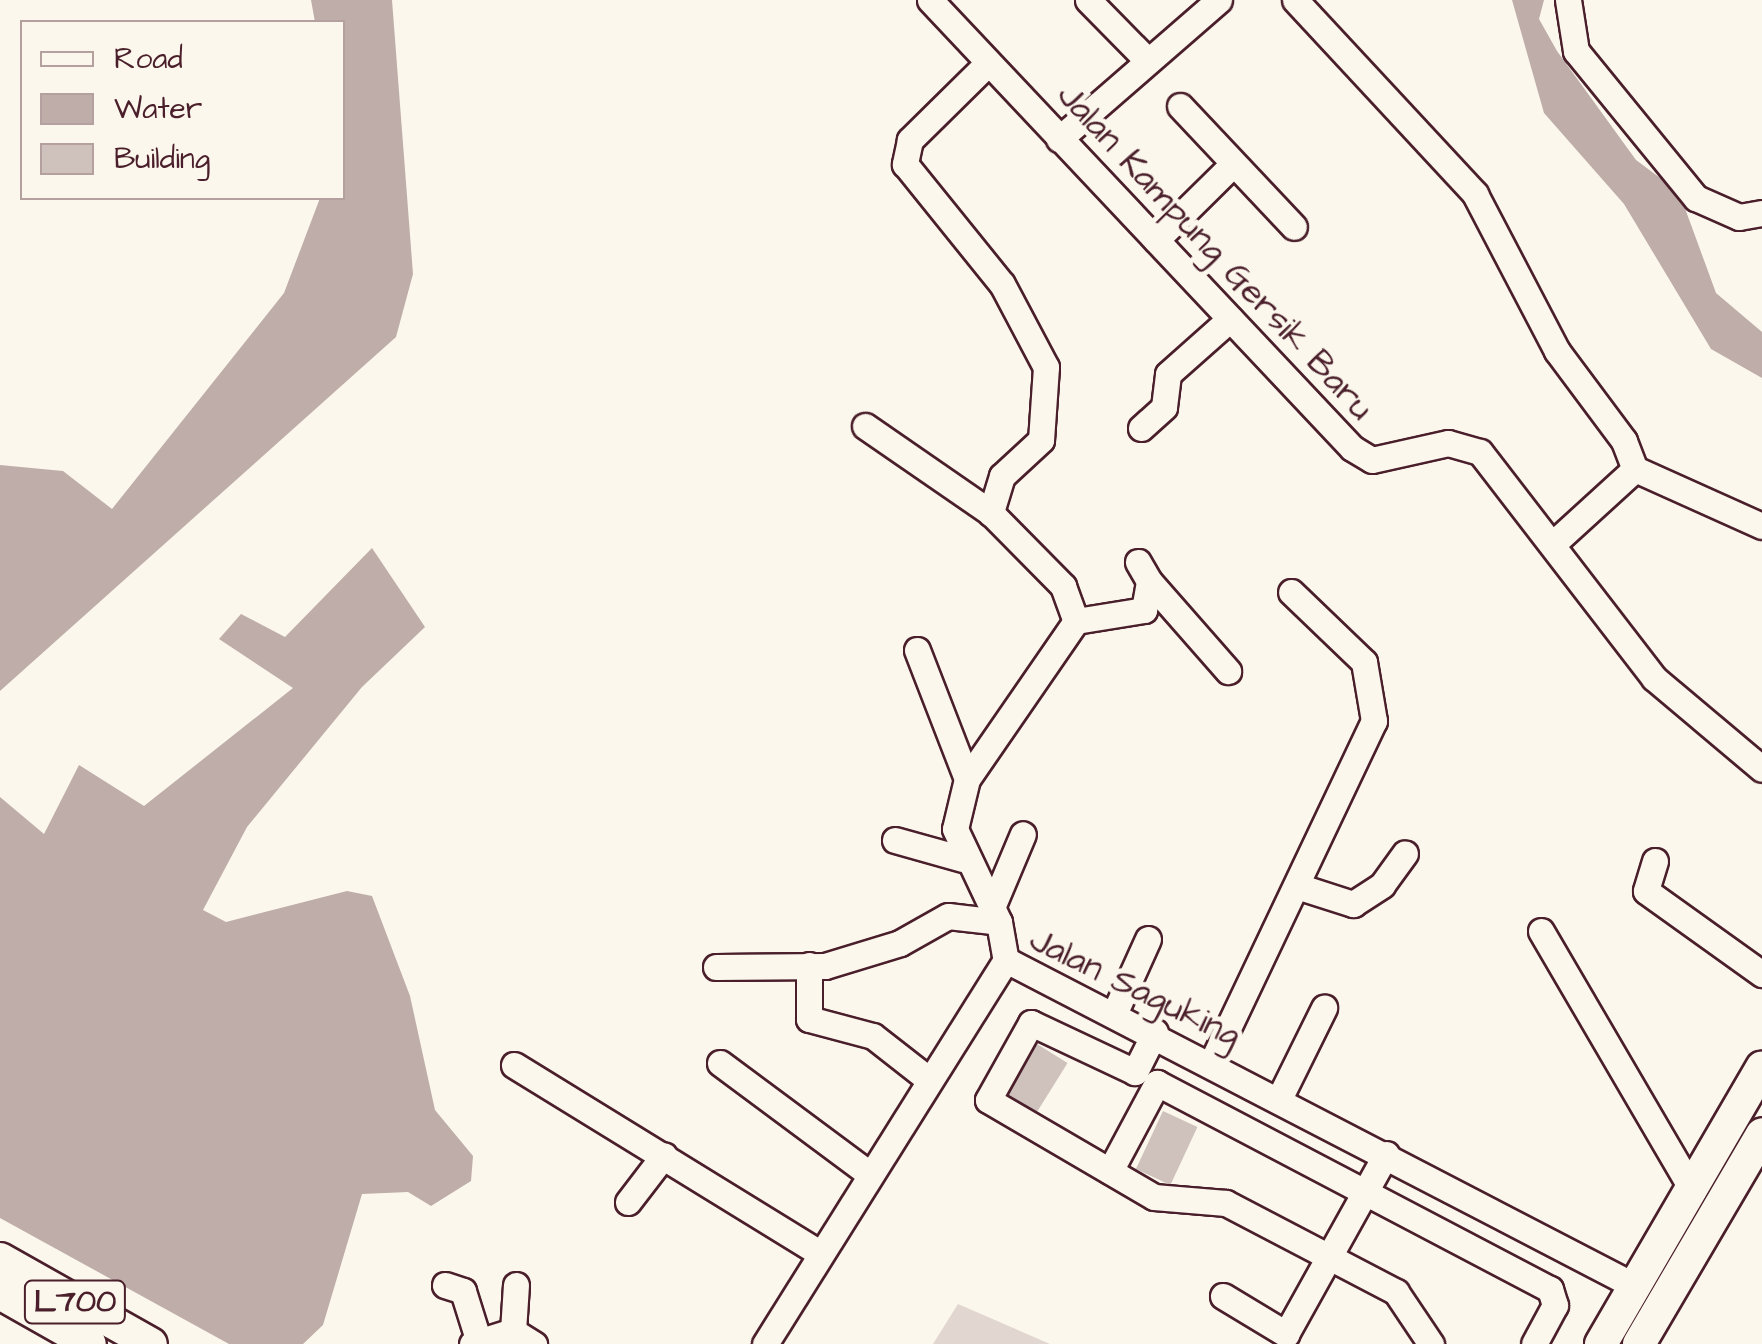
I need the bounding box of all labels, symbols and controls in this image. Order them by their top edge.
legend [20,20,345,200]
text: Road [114,38,183,80]
street label: Jalan Kampung Gersik Baru [1048,75,1382,429]
text: Water [114,88,202,130]
text: Building [114,138,210,180]
street label: Jalan Saguking [1023,919,1247,1057]
road number: L700 [22,1275,128,1329]

